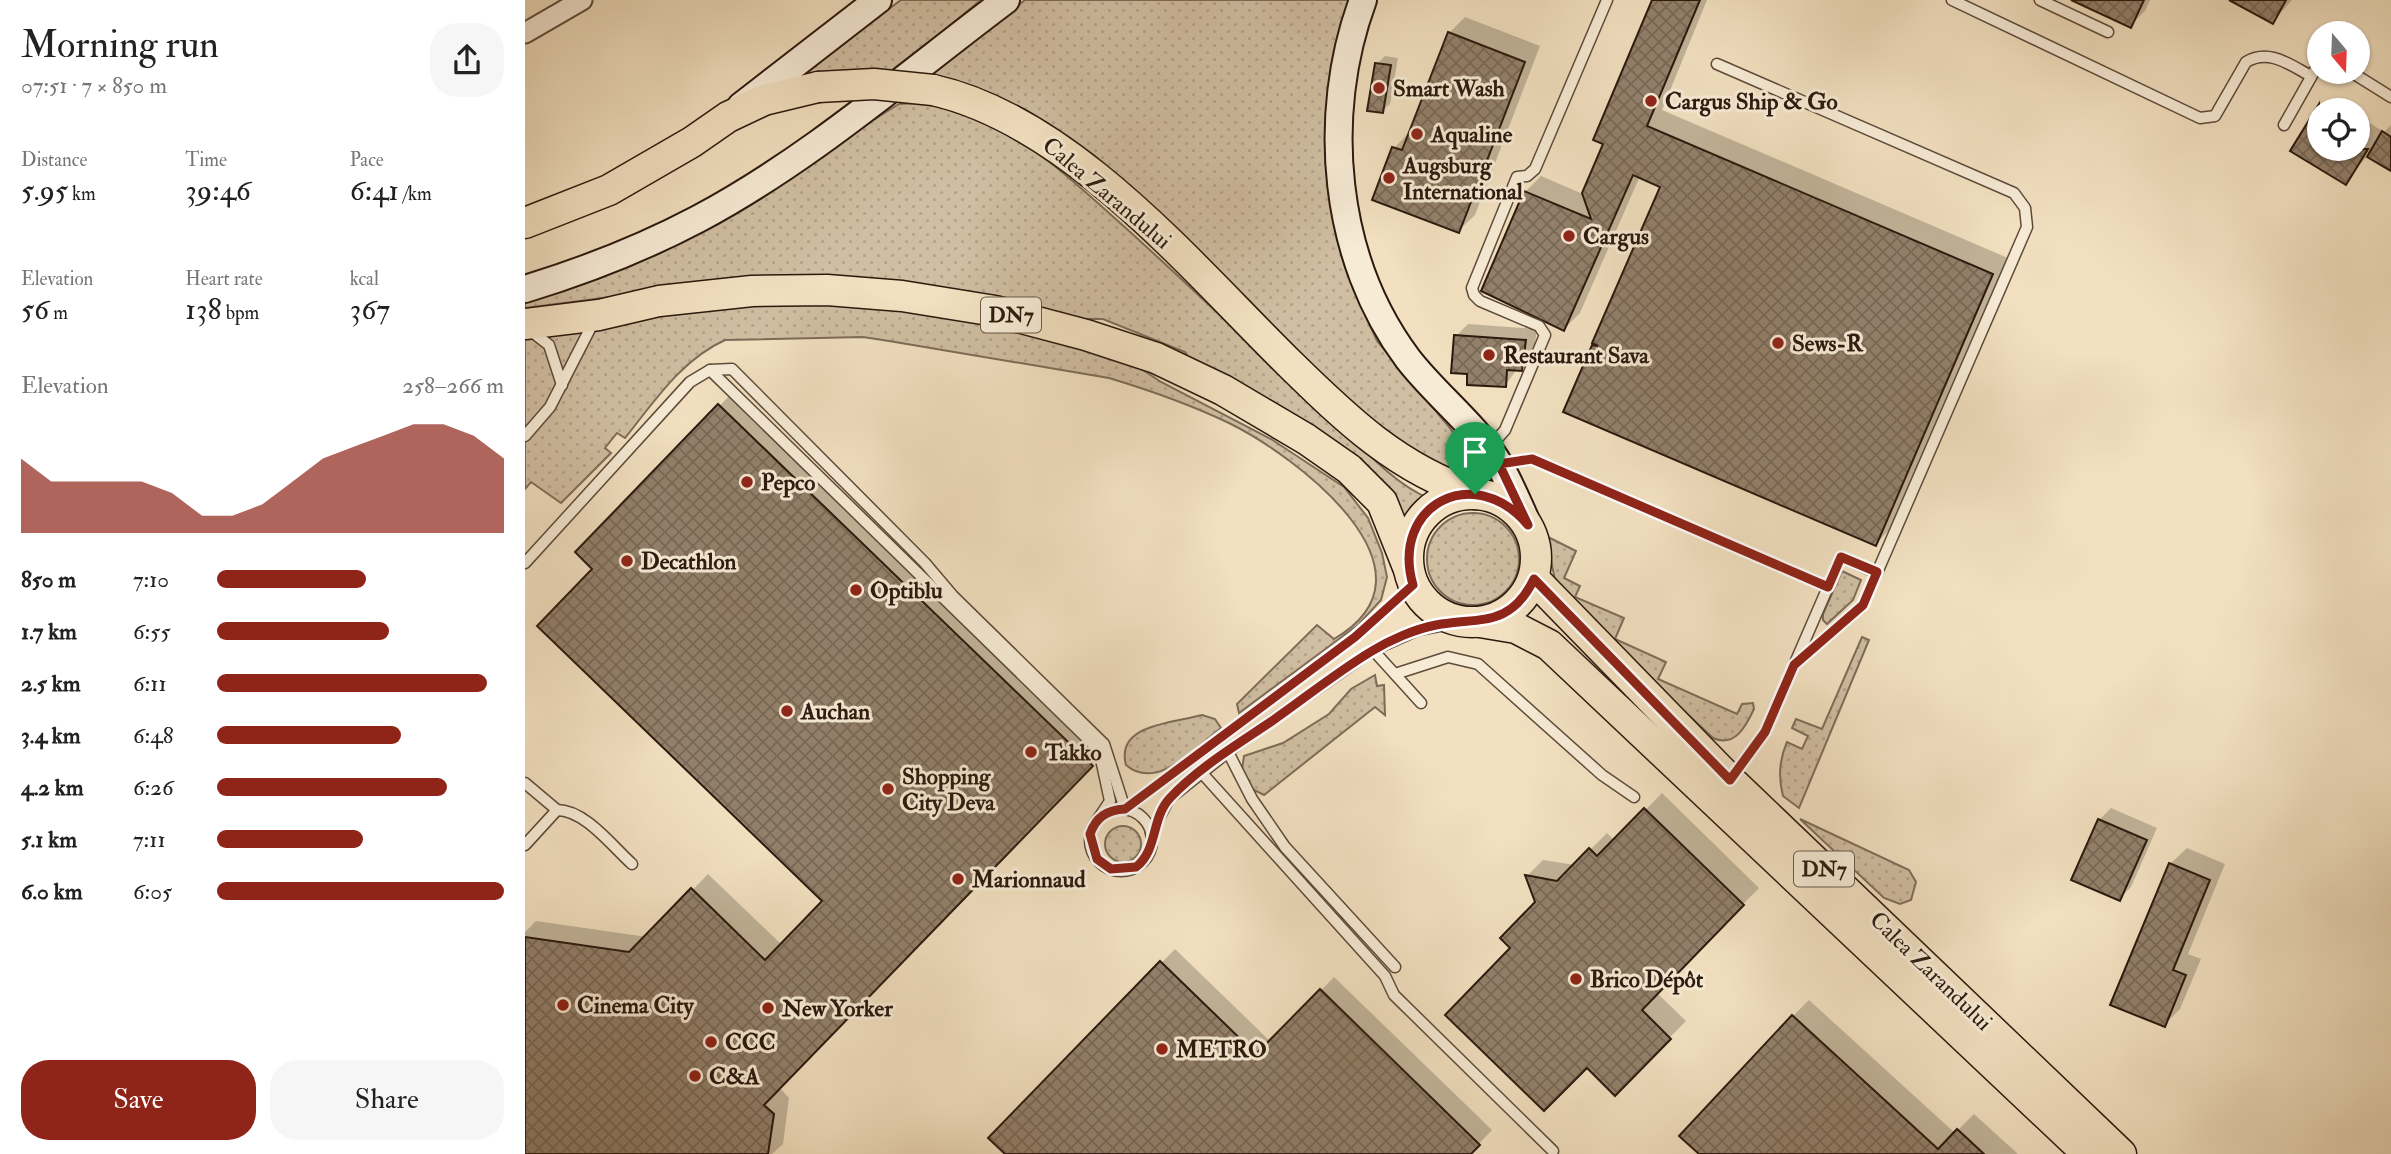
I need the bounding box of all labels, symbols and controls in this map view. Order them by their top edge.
text: Morning run [21,21,219,69]
north arrow [2307,21,2369,84]
map controls [2307,21,2370,161]
button: share [430,23,504,97]
text: 07:51 · 7 × 850 m [21,71,167,100]
place label: Smart Wash [1393,74,1505,103]
marker: Smart Wash [1371,80,1387,96]
place label: Cargus Ship & Go [1665,87,1838,117]
marker: Cargus Ship & Go [1643,93,1659,109]
button: locate [2307,98,2370,161]
place label: Aqualine [1430,120,1513,150]
marker: Aqualine [1409,126,1425,142]
street label: Calea Zarandului [1037,131,1177,255]
text: Distance [21,148,87,172]
text: Time [185,148,227,172]
text: Pace [350,148,384,172]
place label: Augsburg International [1402,151,1524,206]
marker: Augsburg International [1381,170,1397,186]
text: 5.95 [21,172,68,209]
text: 39:46 [185,172,251,209]
text: 6:41 [350,172,399,209]
text: km [68,182,96,206]
text: /km [399,182,432,206]
place label: Cargus [1583,222,1649,252]
marker: Cargus [1561,228,1577,244]
text: Elevation [21,267,93,291]
text: Heart rate [185,267,263,291]
text: kcal [350,267,379,291]
text: 56 [21,291,49,328]
text: 138 [185,291,222,328]
text: 367 [350,291,390,328]
road number: DN7 [981,298,1041,332]
text: m [49,301,68,325]
text: bpm [222,301,259,325]
place label: Sews-R [1792,329,1864,358]
marker: Sews-R [1770,335,1786,351]
place label: Restaurant Sava [1503,341,1650,370]
marker: Restaurant Sava [1481,347,1497,363]
text: Elevation [21,371,109,400]
text: 258–266 m [402,371,504,400]
pin [1445,422,1505,494]
icon: arrive [1456,433,1494,471]
place label: Pepco [761,468,815,498]
marker: Pepco [739,474,755,490]
place label: Decathlon [641,547,736,576]
marker: Decathlon [619,553,635,569]
text: 850 m [21,565,76,594]
text: 7:10 [133,565,169,594]
place label: Optiblu [870,576,943,606]
marker: Optiblu [848,582,864,598]
text: 1.7 km [21,617,77,646]
text: 6:55 [133,617,171,646]
text: 2.5 km [21,669,81,698]
text: 6:11 [133,669,167,698]
place label: Auchan [800,697,870,726]
marker: Auchan [779,703,795,719]
text: 3.4 km [21,721,81,750]
text: 6:48 [133,721,173,750]
place label: Takko [1044,738,1102,767]
marker: Takko [1023,744,1039,760]
place label: Shopping City Deva [902,762,996,818]
text: 4.2 km [21,773,84,802]
text: 6:26 [133,773,174,802]
marker: Shopping City Deva [880,781,896,797]
text: 5.1 km [21,825,77,854]
text: 7:11 [133,825,166,854]
road number: DN7 [1794,852,1854,886]
place label: Marionnaud [971,865,1086,894]
marker: Marionnaud [950,871,966,887]
text: 6.0 km [21,877,82,906]
text: 6:05 [133,877,172,906]
street label: Calea Zarandului [1864,905,1998,1037]
place label: Brico Dépôt [1590,965,1704,995]
marker: Brico Dépôt [1568,971,1584,987]
place label: Cinema City [577,991,694,1021]
place label: New Yorker [781,994,893,1023]
marker: Cinema City [555,997,571,1013]
marker: New Yorker [760,1000,776,1016]
place label: CCC [725,1028,776,1057]
marker: CCC [703,1034,719,1050]
place label: METRO [1175,1035,1267,1064]
marker: METRO [1154,1041,1170,1057]
button: Save [21,1060,256,1140]
button: Share [270,1060,504,1140]
place label: C&A [709,1062,760,1091]
marker: C&A [687,1068,703,1084]

